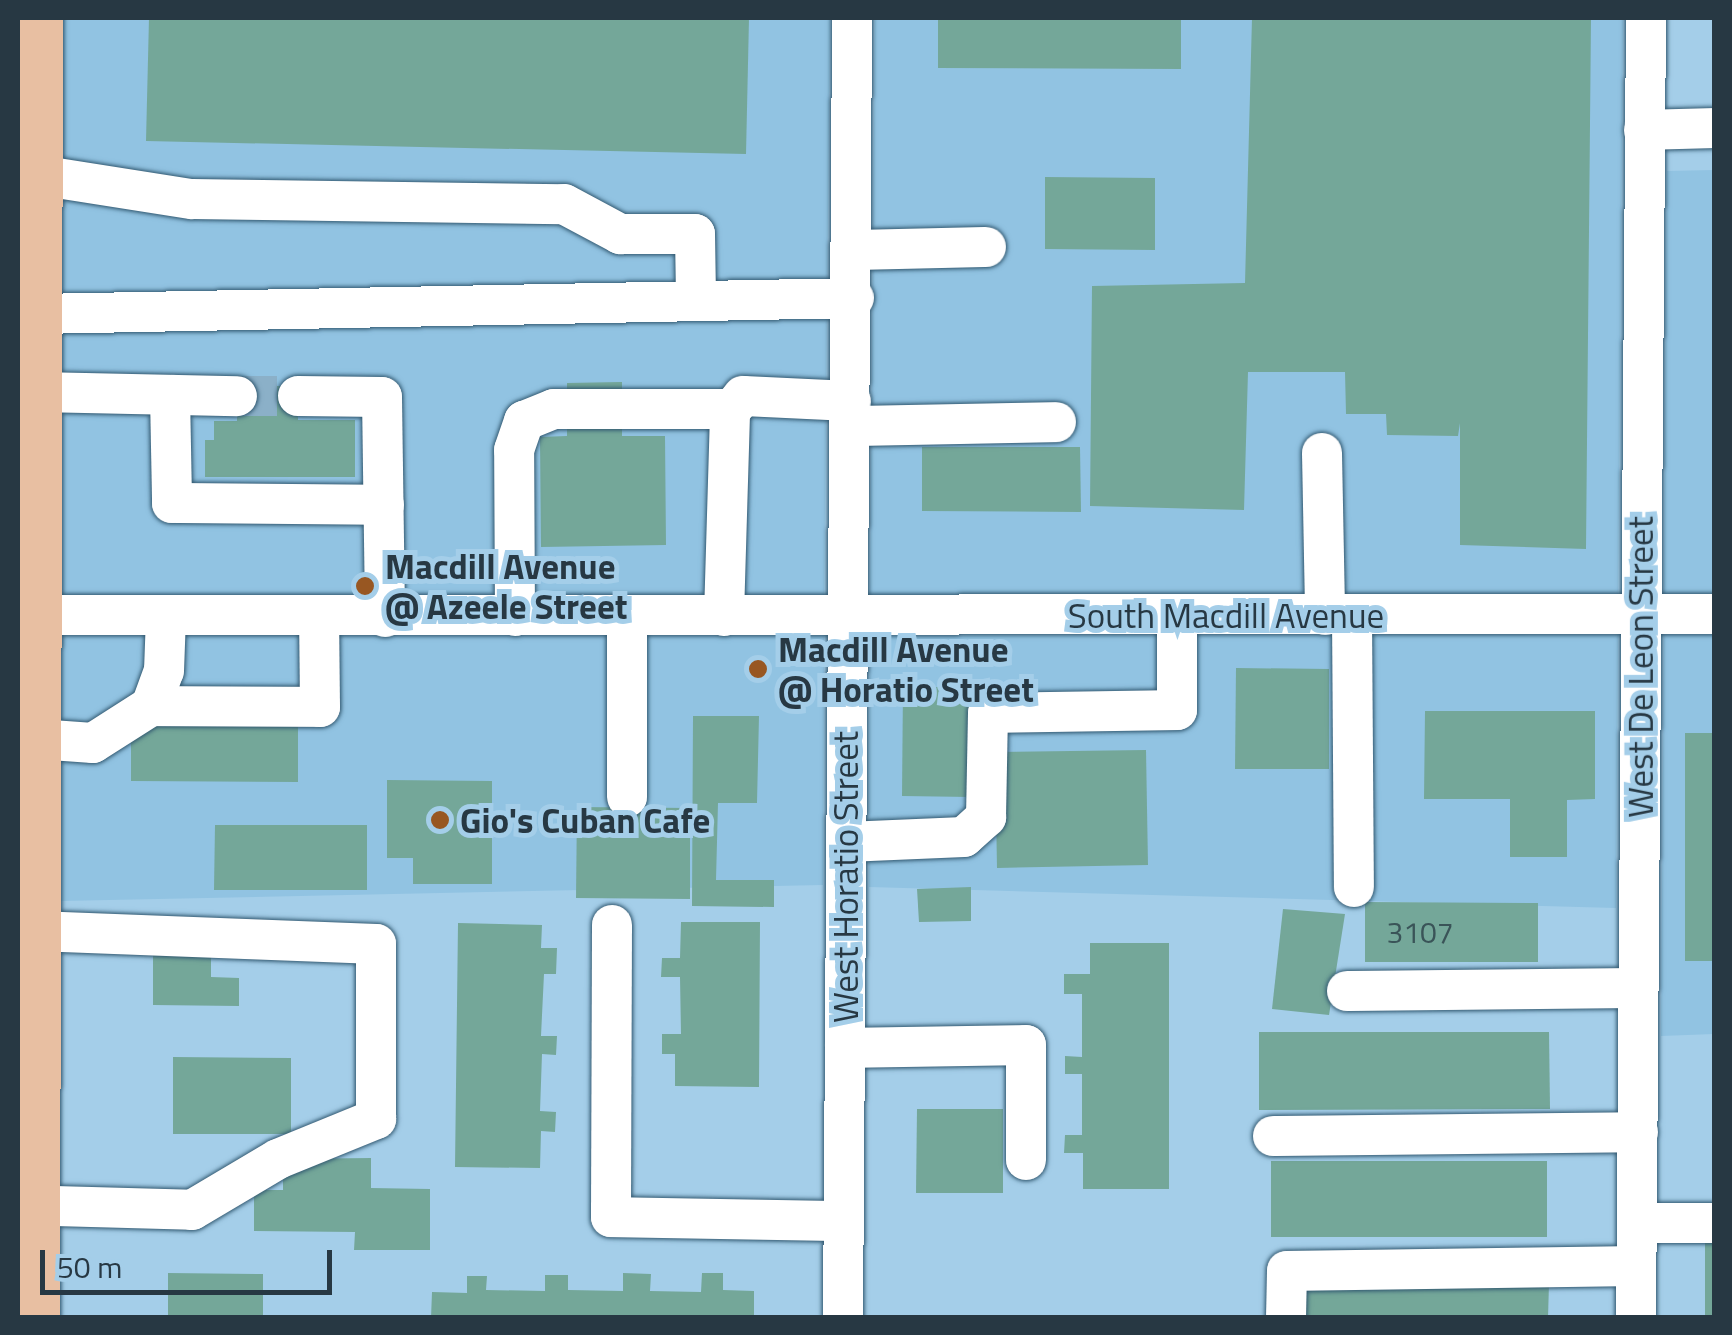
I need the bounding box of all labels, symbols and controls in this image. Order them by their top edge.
street label: West De Leon Street [1619,516,1661,818]
place label: Macdill Avenue @ Azeele Street [385,545,627,627]
marker: Macdill Avenue @ Azeele Street [354,575,376,597]
street label: South Macdill Avenue [1068,594,1384,636]
place label: Macdill Avenue @ Horatio Street [778,628,1034,710]
marker: Macdill Avenue @ Horatio Street [747,658,769,680]
street label: West Horatio Street [824,731,866,1023]
place label: Gio's Cuban Cafe [460,799,710,841]
marker: Gio's Cuban Cafe [429,809,451,831]
house number: 3107 [1386,914,1454,950]
scale bar [45,1230,338,1292]
text: 50 m [57,1244,122,1290]

